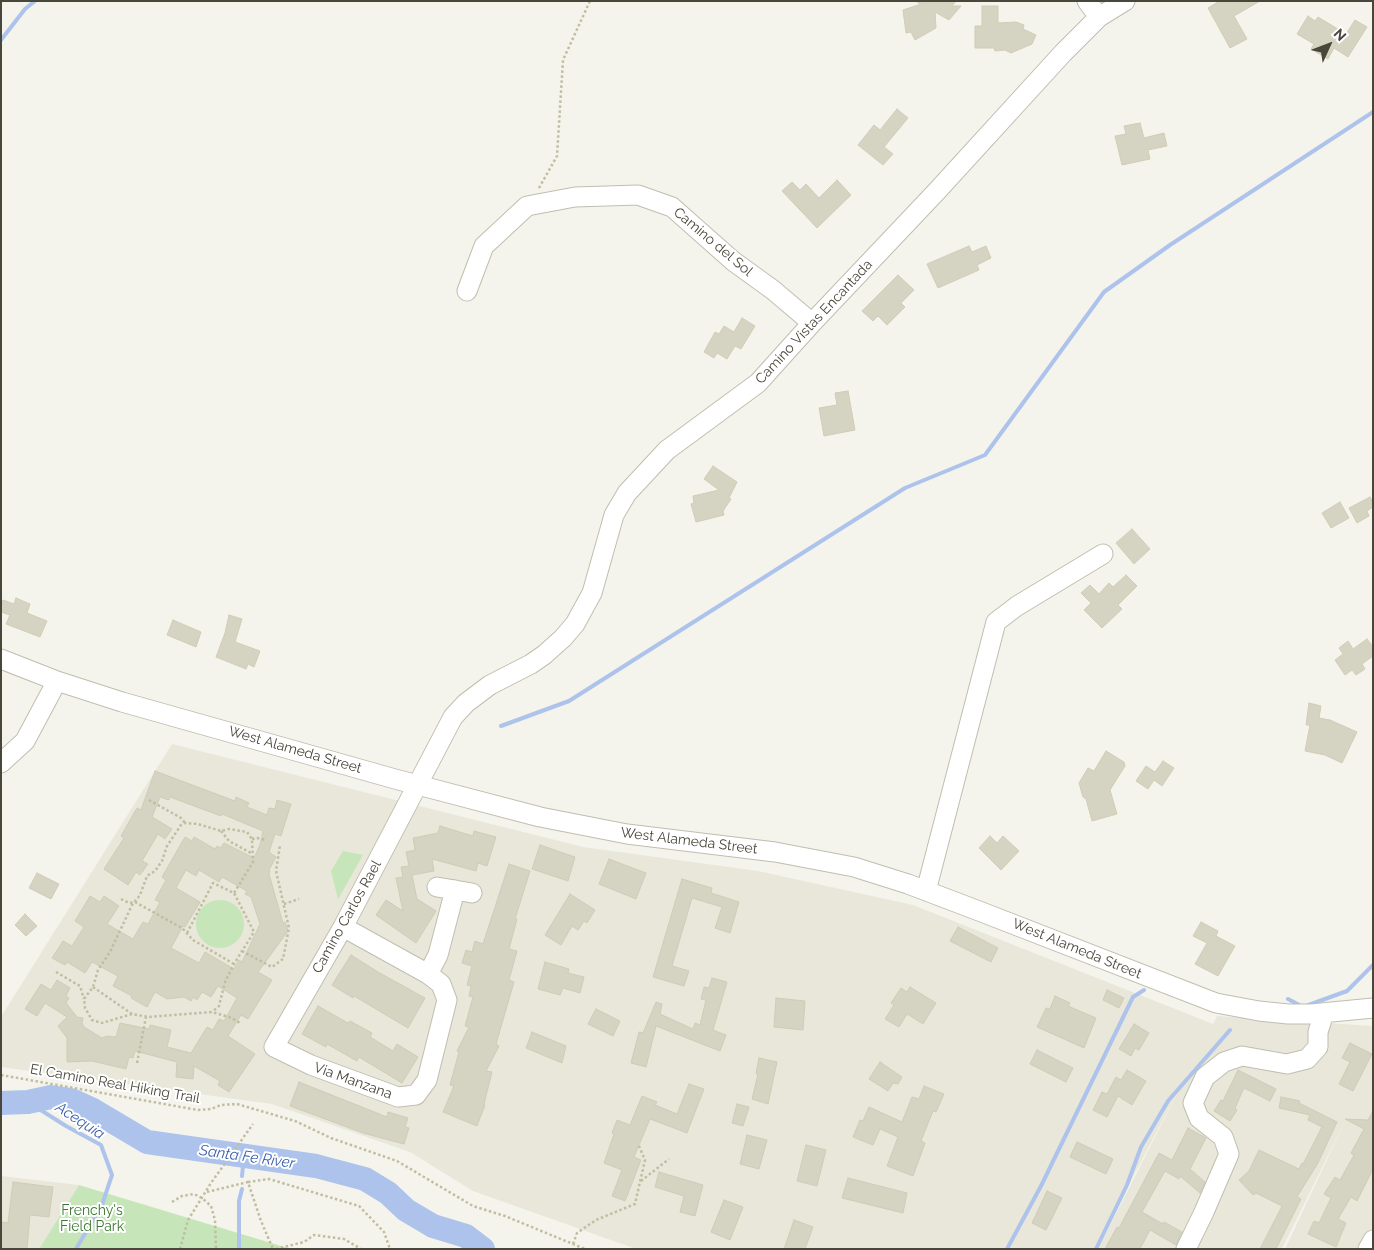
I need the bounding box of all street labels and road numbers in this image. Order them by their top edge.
street label: Camino del Sol [670,204,756,280]
street label: Camino Vistas Encantada [752,256,876,388]
street label: West Alameda Street [227,723,363,777]
street label: West Alameda Street [620,824,758,858]
street label: Camino Carlos Rael [309,858,385,976]
street label: West Alameda Street [1010,915,1144,983]
street label: Via Manzana [312,1059,394,1103]
street label: El Camino Real Hiking Trail [29,1061,201,1107]

